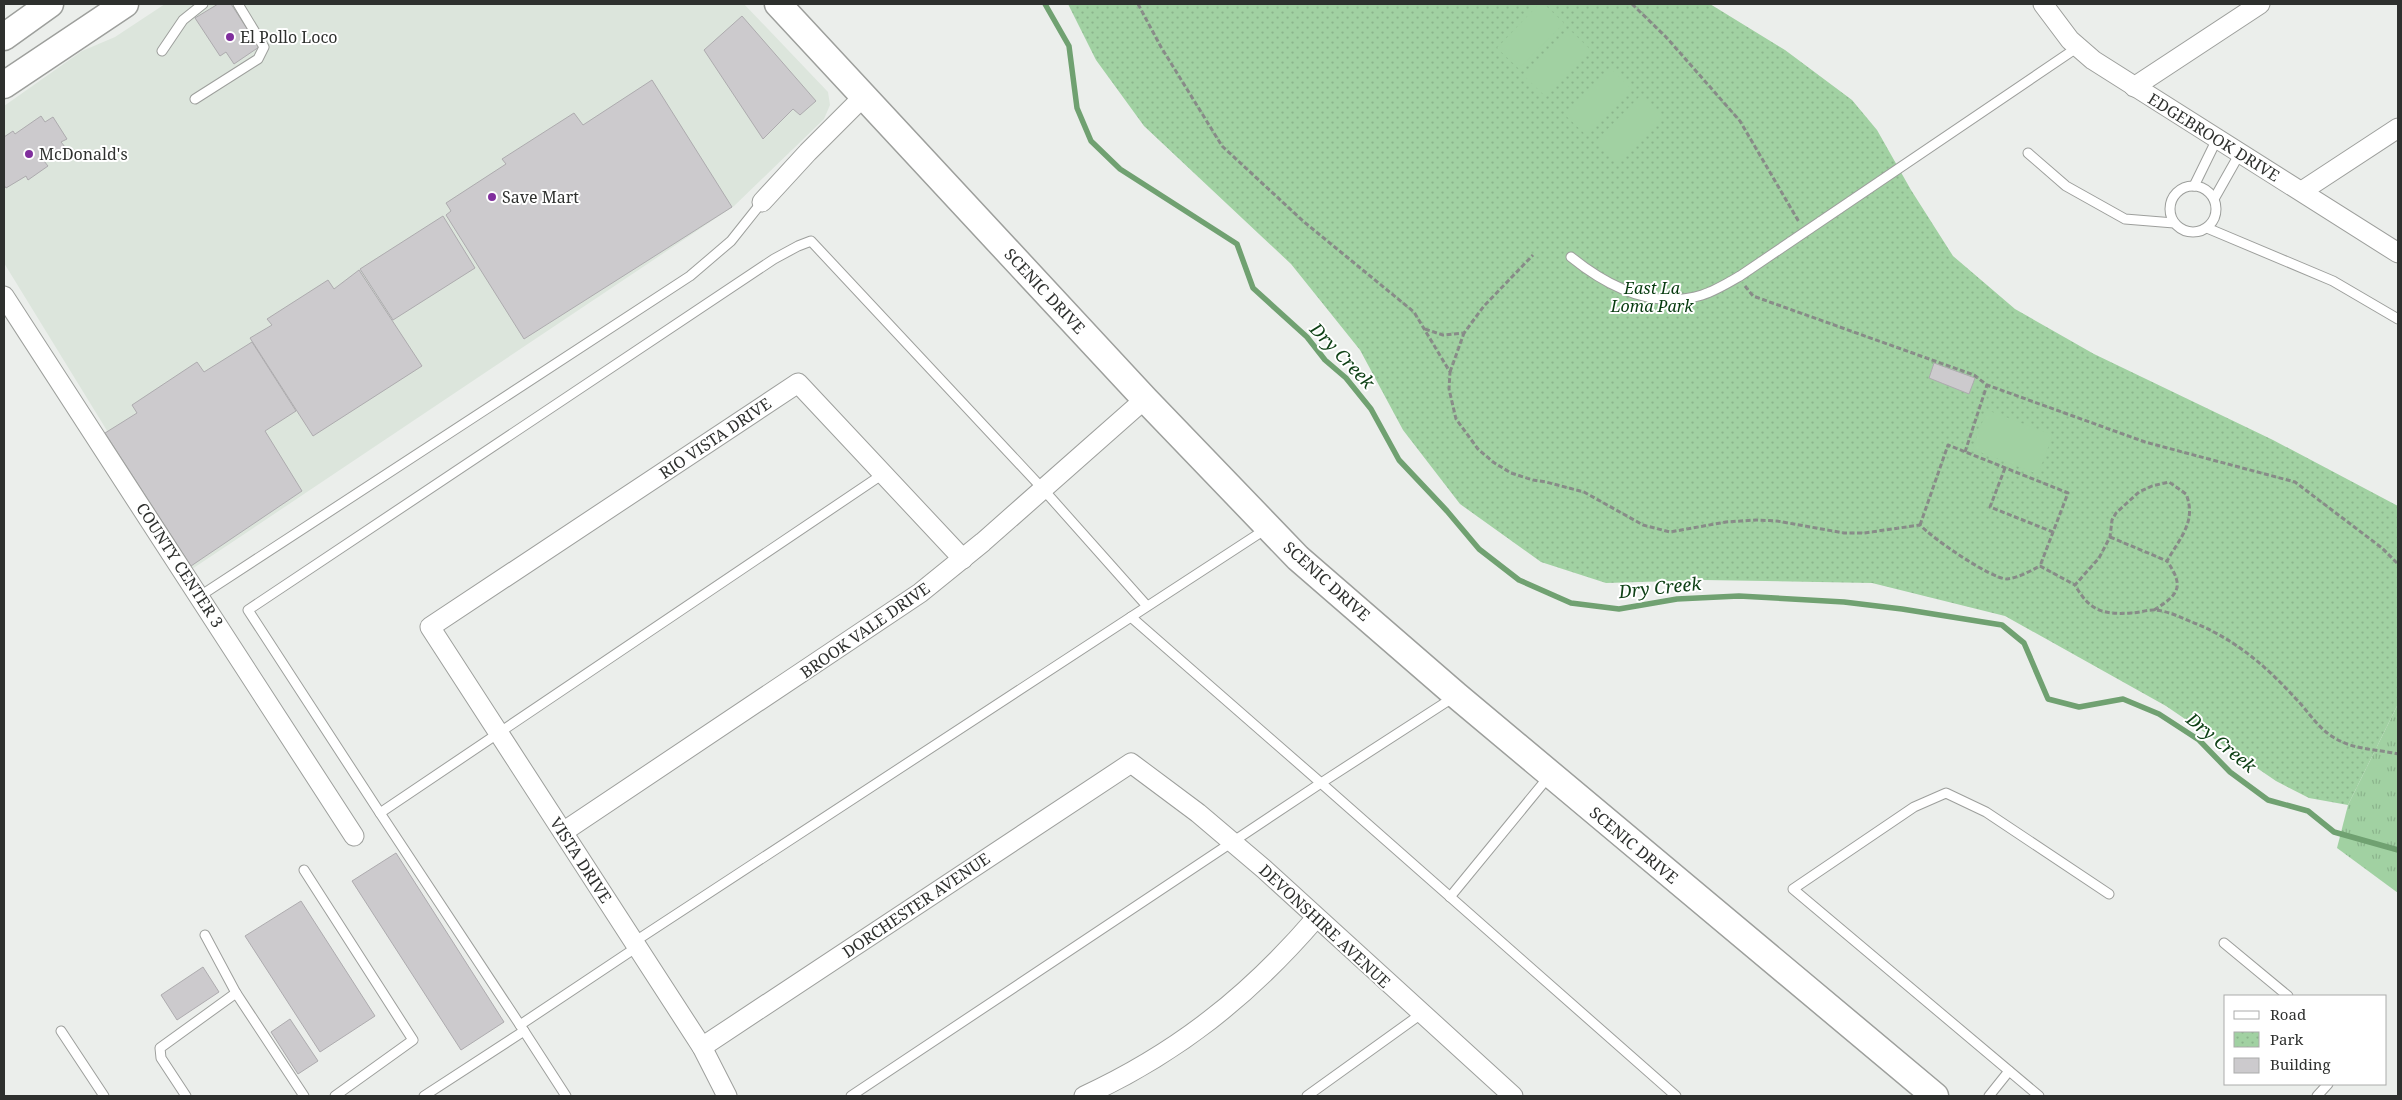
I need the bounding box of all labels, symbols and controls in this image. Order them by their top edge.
place label: El Pollo Loco [240,26,338,48]
marker: El Pollo Loco [224,31,236,43]
street label: EDGEBROOK DRIVE [2144,88,2284,186]
place label: McDonald's [39,143,128,165]
marker: McDonald's [23,148,35,160]
place label: Save Mart [502,186,579,208]
marker: Save Mart [486,191,498,203]
street label: SCENIC DRIVE [1000,244,1090,338]
park label: East La Loma Park [1610,277,1694,317]
water label: Dry Creek [1305,316,1381,394]
street label: RIO VISTA DRIVE [655,392,775,484]
street label: COUNTY CENTER 3 [131,498,229,632]
street label: SCENIC DRIVE [1279,536,1375,626]
water label: Dry Creek [1616,571,1703,603]
street label: BROOK VALE DRIVE [796,577,934,683]
water label: Dry Creek [2181,706,2262,778]
street label: SCENIC DRIVE [1585,801,1683,889]
street label: VISTA DRIVE [545,813,617,907]
street label: DORCHESTER AVENUE [838,847,994,963]
street label: DEVONSHIRE AVENUE [1255,859,1395,993]
legend [2224,995,2387,1085]
text: Road [2270,1004,2306,1024]
text: Park [2270,1029,2304,1049]
text: Building [2270,1054,2331,1074]

